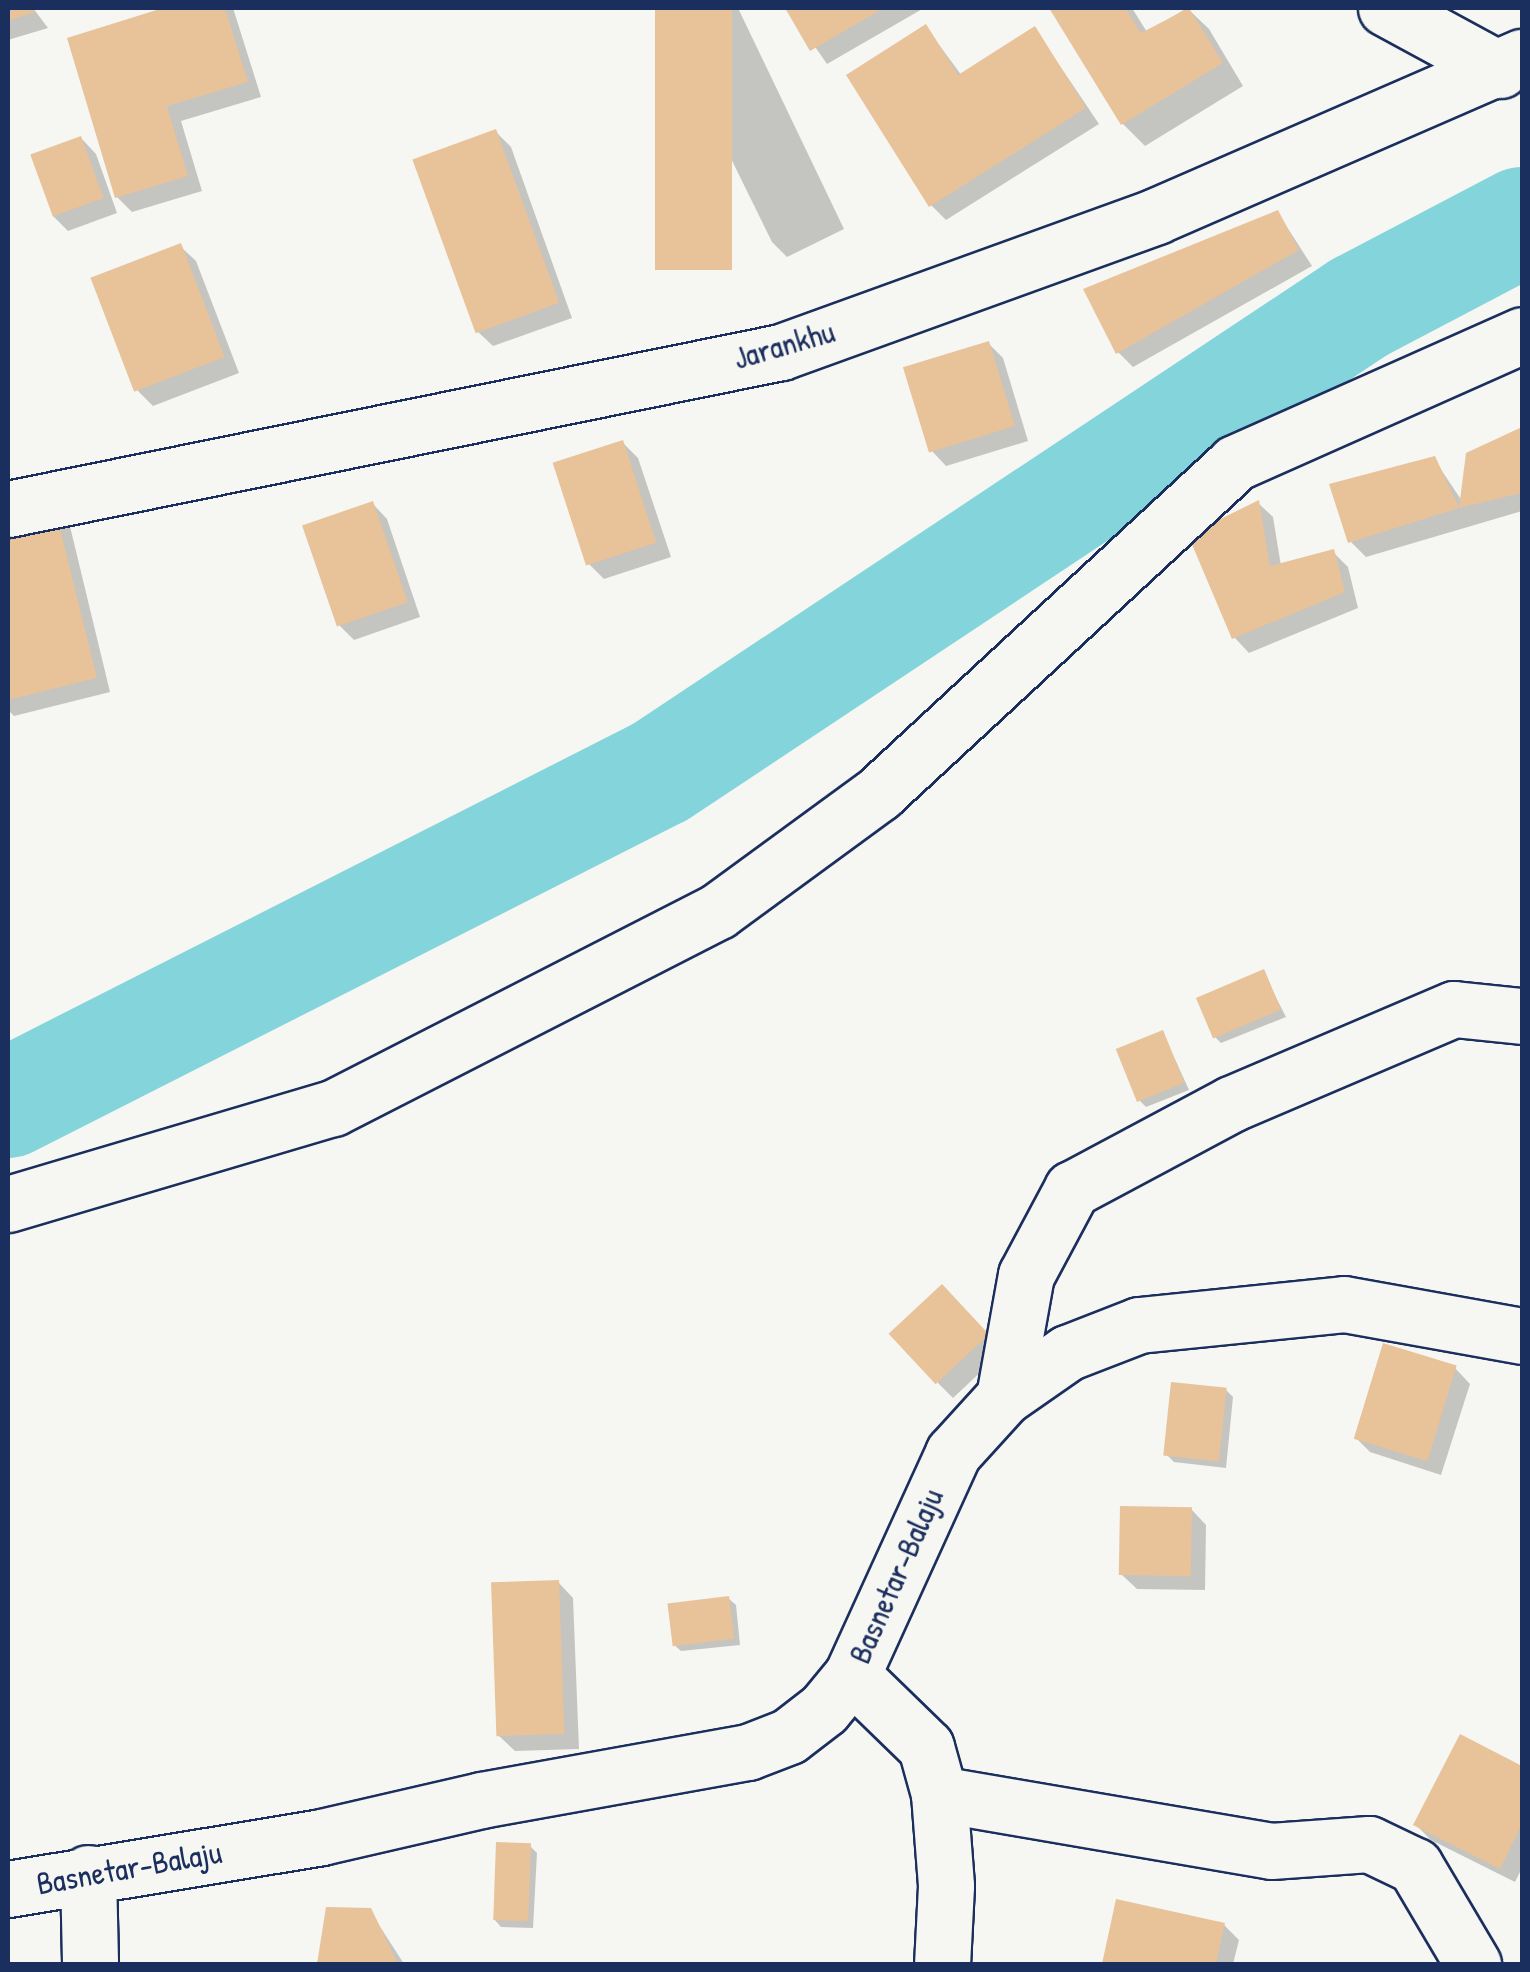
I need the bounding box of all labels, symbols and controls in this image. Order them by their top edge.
street label: Jarankhu [729,312,839,378]
street label: Basnetar-Balaju [840,1483,952,1669]
street label: Basnetar-Balaju [33,1833,225,1903]

